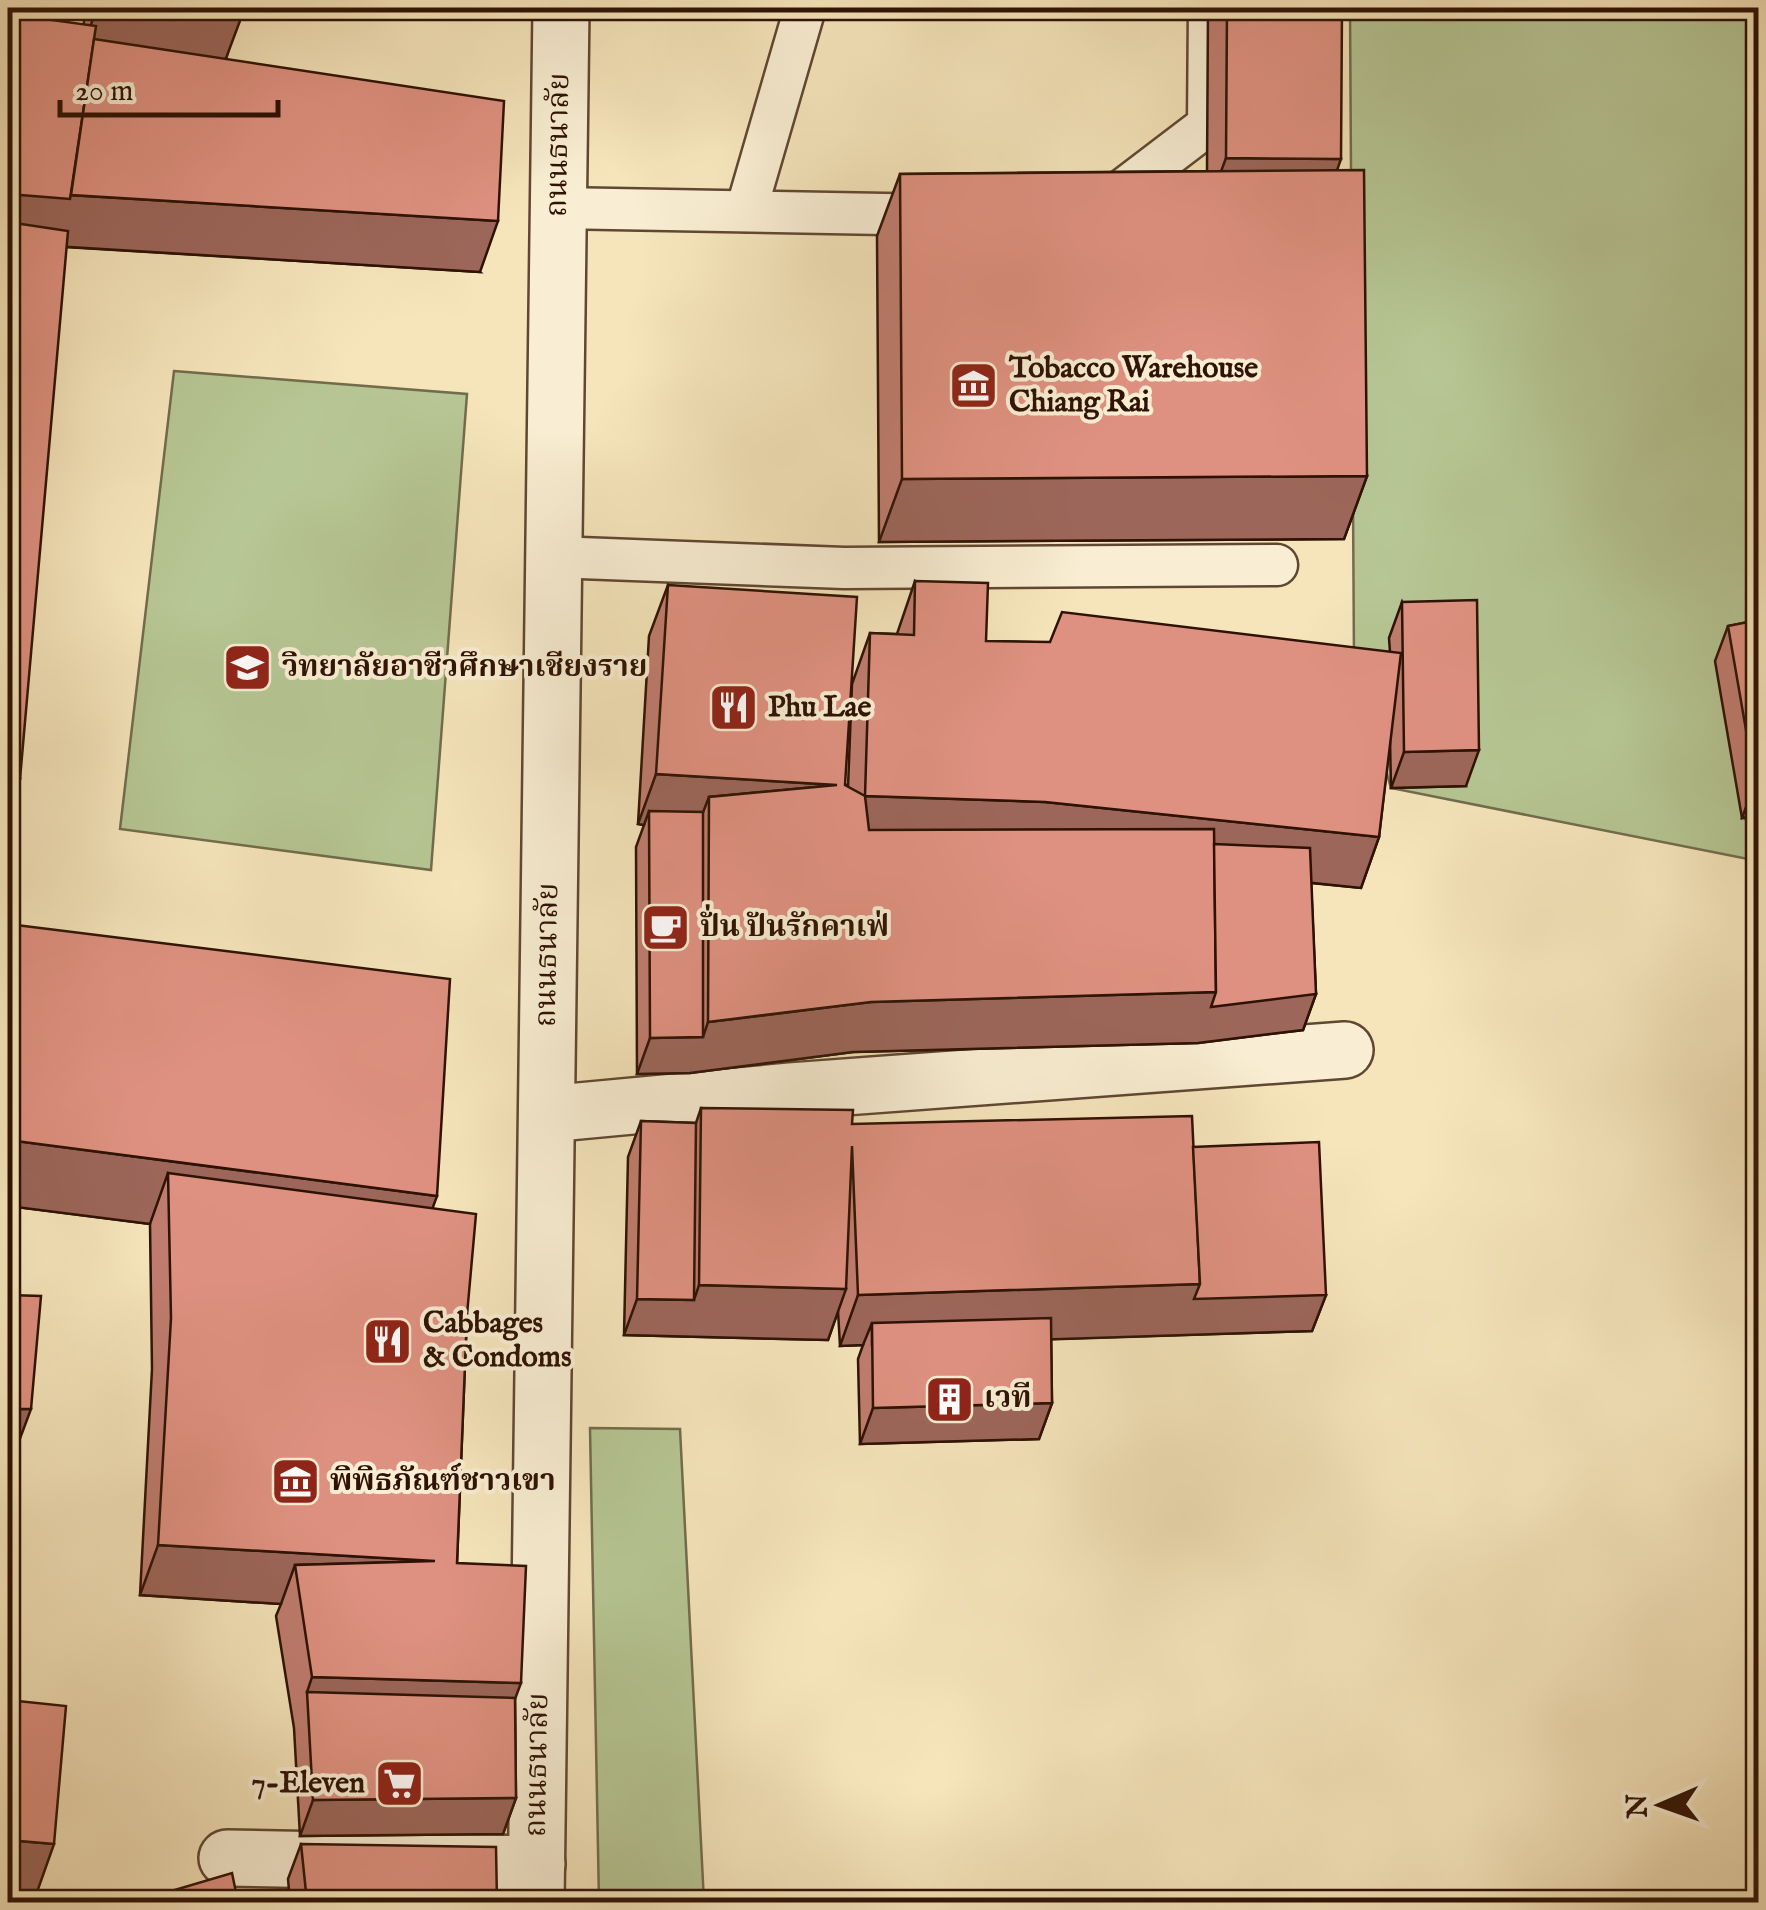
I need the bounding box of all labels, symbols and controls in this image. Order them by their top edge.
scale bar [60,55,278,117]
text: 20 m [75,73,134,111]
street label: ถนนธนาลัย [539,73,579,217]
place label: Tobacco Warehouse Chiang Rai [1008,350,1258,422]
museum icon: Tobacco Warehouse Chiang Rai [948,360,1000,412]
school or university icon: วิทยาลัยอาชีวศึกษาเชียงราย [221,642,273,694]
place label: วิทยาลัยอาชีวศึกษาเชียงราย [282,649,647,687]
restaurant icon: Phu Lae [707,682,759,734]
place label: Phu Lae [768,689,872,727]
street label: ถนนธนาลัย [528,883,568,1027]
cafe icon: ปั่น ปันรักคาเฟ่ [639,902,691,954]
place label: ปั่น ปันรักคาเฟ่ [700,904,889,947]
place label: Cabbages & Condoms [423,1305,571,1377]
restaurant icon: Cabbages & Condoms [362,1315,414,1367]
building icon: เวที [923,1373,975,1425]
place label: เวที [984,1380,1031,1418]
museum icon: พิพิธภัณฑ์ชาวเขา [269,1456,321,1508]
place label: พิพิธภัณฑ์ชาวเขา [330,1462,556,1501]
street label: ถนนธนาลัย [518,1693,558,1837]
north arrow [1611,1755,1711,1855]
supermarket icon: 7-Eleven [374,1758,426,1810]
place label: 7-Eleven [251,1765,365,1803]
text: N [1621,1793,1656,1820]

